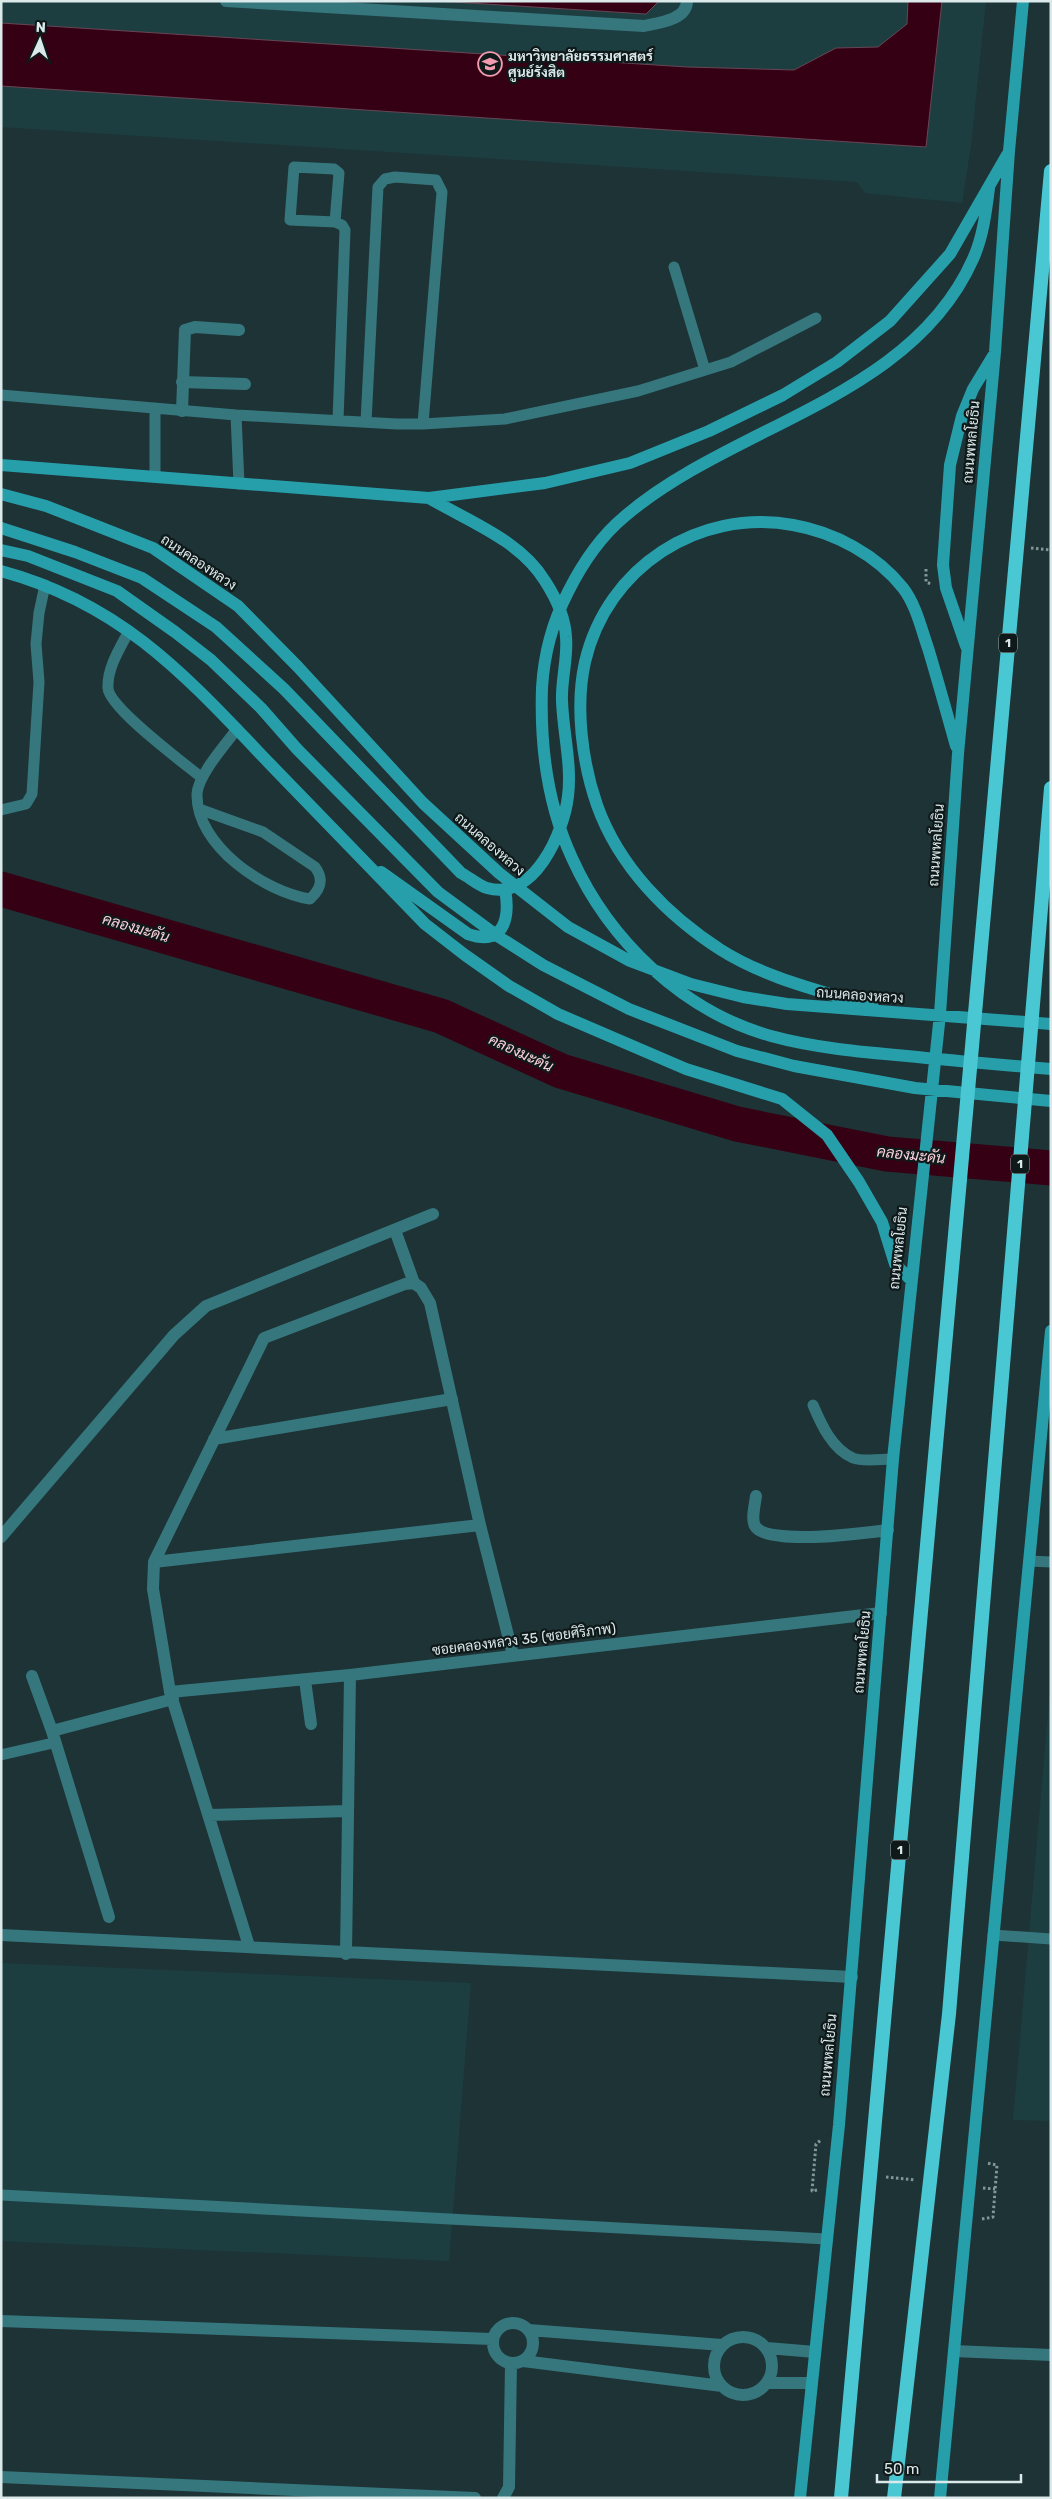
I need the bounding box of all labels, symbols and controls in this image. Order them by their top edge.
north arrow [15,15,65,65]
text: N [35,19,46,36]
place label: มหาวิทยาลัยธรรมศาสตร์ ศูนย์รังสิต [508,47,654,83]
school or university icon: มหาวิทยาลัยธรรมศาสตร์ ศูนย์รังสิต [477,51,503,77]
street label: ถนนพหลโยธิน [959,400,984,484]
street label: ถนนคลองหลวง [158,531,240,594]
road number: 1 [999,634,1017,652]
street label: ถนนพหลโยธิน [925,803,948,887]
street label: ถนนคลองหลวง [451,809,528,880]
water label: คลองมะดัน [100,910,172,946]
street label: ถนนคลองหลวง [816,984,904,1007]
water label: คลองมะดัน [486,1030,556,1076]
water label: คลองมะดัน [876,1142,947,1168]
road number: 1 [1011,1154,1029,1174]
street label: ถนนพหลโยธิน [886,1206,911,1290]
street label: ถนนพหลโยธิน [850,1610,875,1694]
street label: ซอยคลองหลวง 35 (ซอยศิริภาพ) [431,1620,617,1659]
road number: 1 [891,1840,909,1860]
street label: ถนนพหลโยธิน [816,2013,841,2097]
scale bar [877,2452,1021,2484]
text: 50 m [884,2460,919,2478]

